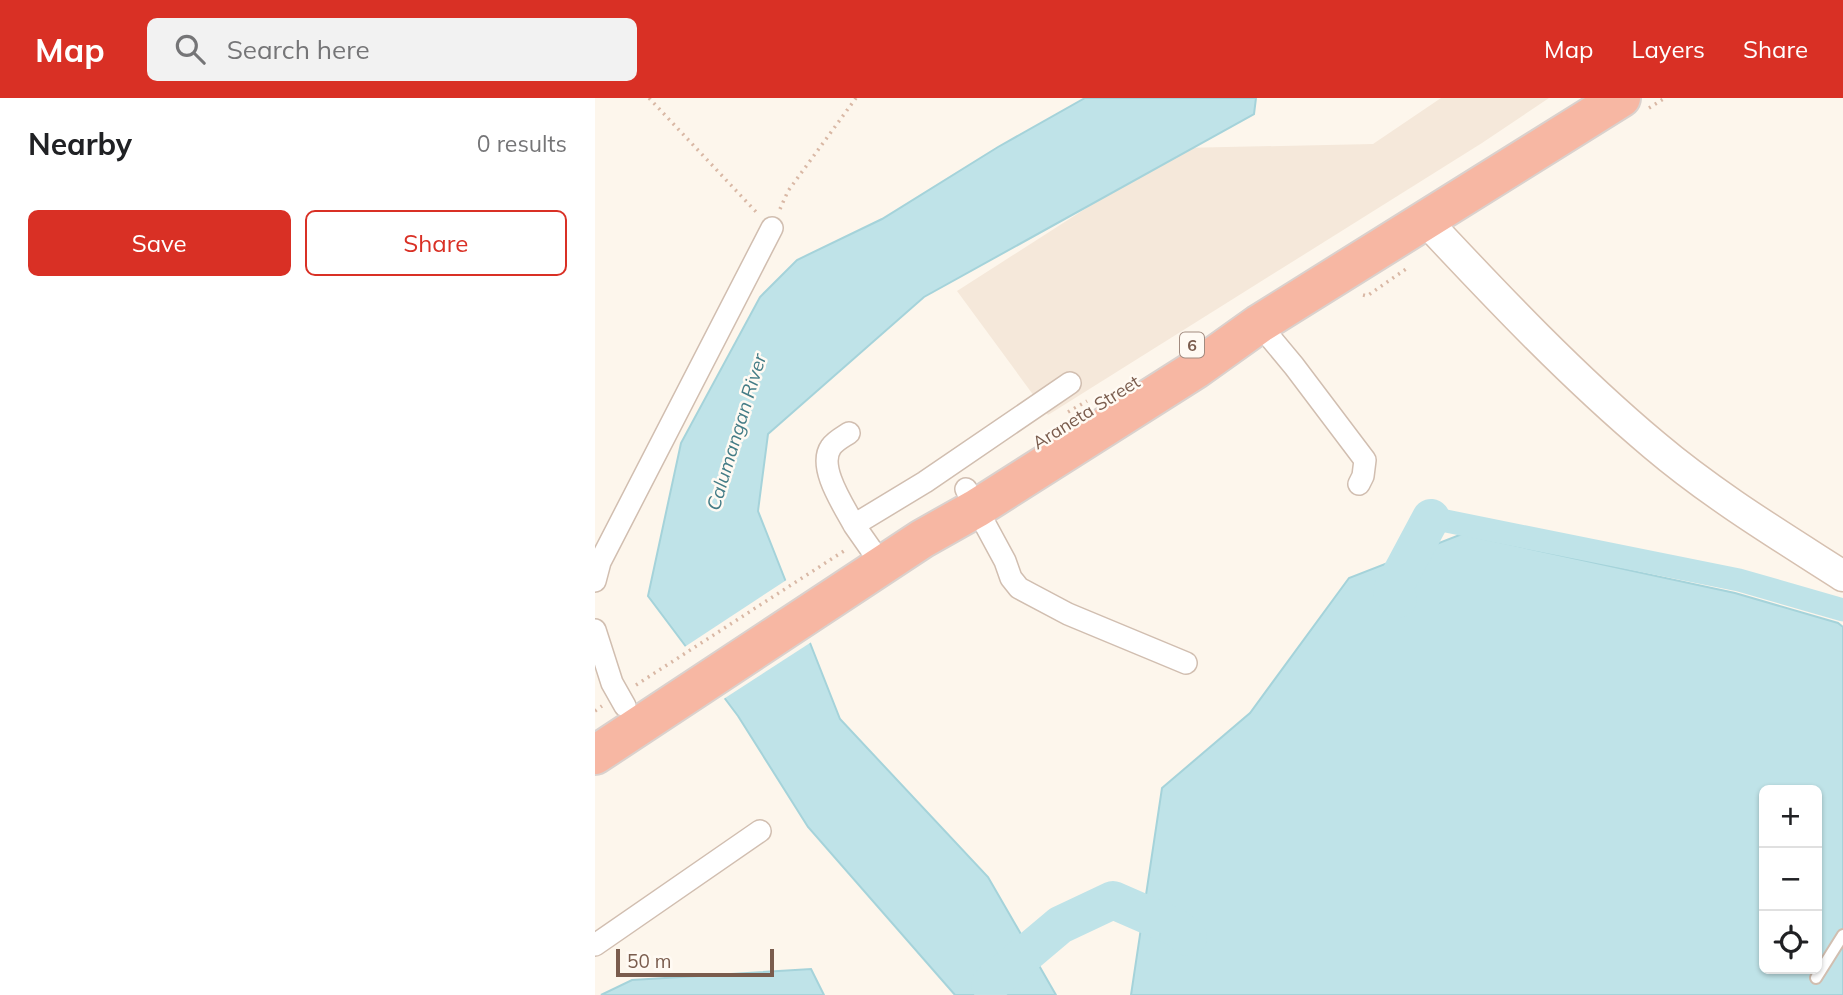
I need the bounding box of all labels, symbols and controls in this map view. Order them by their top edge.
search box [147,18,637,81]
text: Map [35,29,105,70]
icon: search [171,30,209,68]
text: Search here [227,33,370,66]
text: Map [1544,34,1593,64]
text: Layers [1631,34,1705,64]
text: Share [1743,34,1808,64]
text: Nearby [28,125,132,163]
text: 0 results [477,129,567,158]
button: Save [28,210,291,276]
button: Share [305,210,567,276]
road number: 6 [1180,332,1204,358]
water label: Calumangan River [701,350,772,513]
street label: Araneta Street [1028,370,1144,454]
map controls [1759,785,1822,974]
button: + [1759,785,1822,848]
button: − [1759,848,1822,911]
button: locate [1759,911,1822,974]
scale bar [616,946,773,978]
text: 50 m [627,949,671,973]

